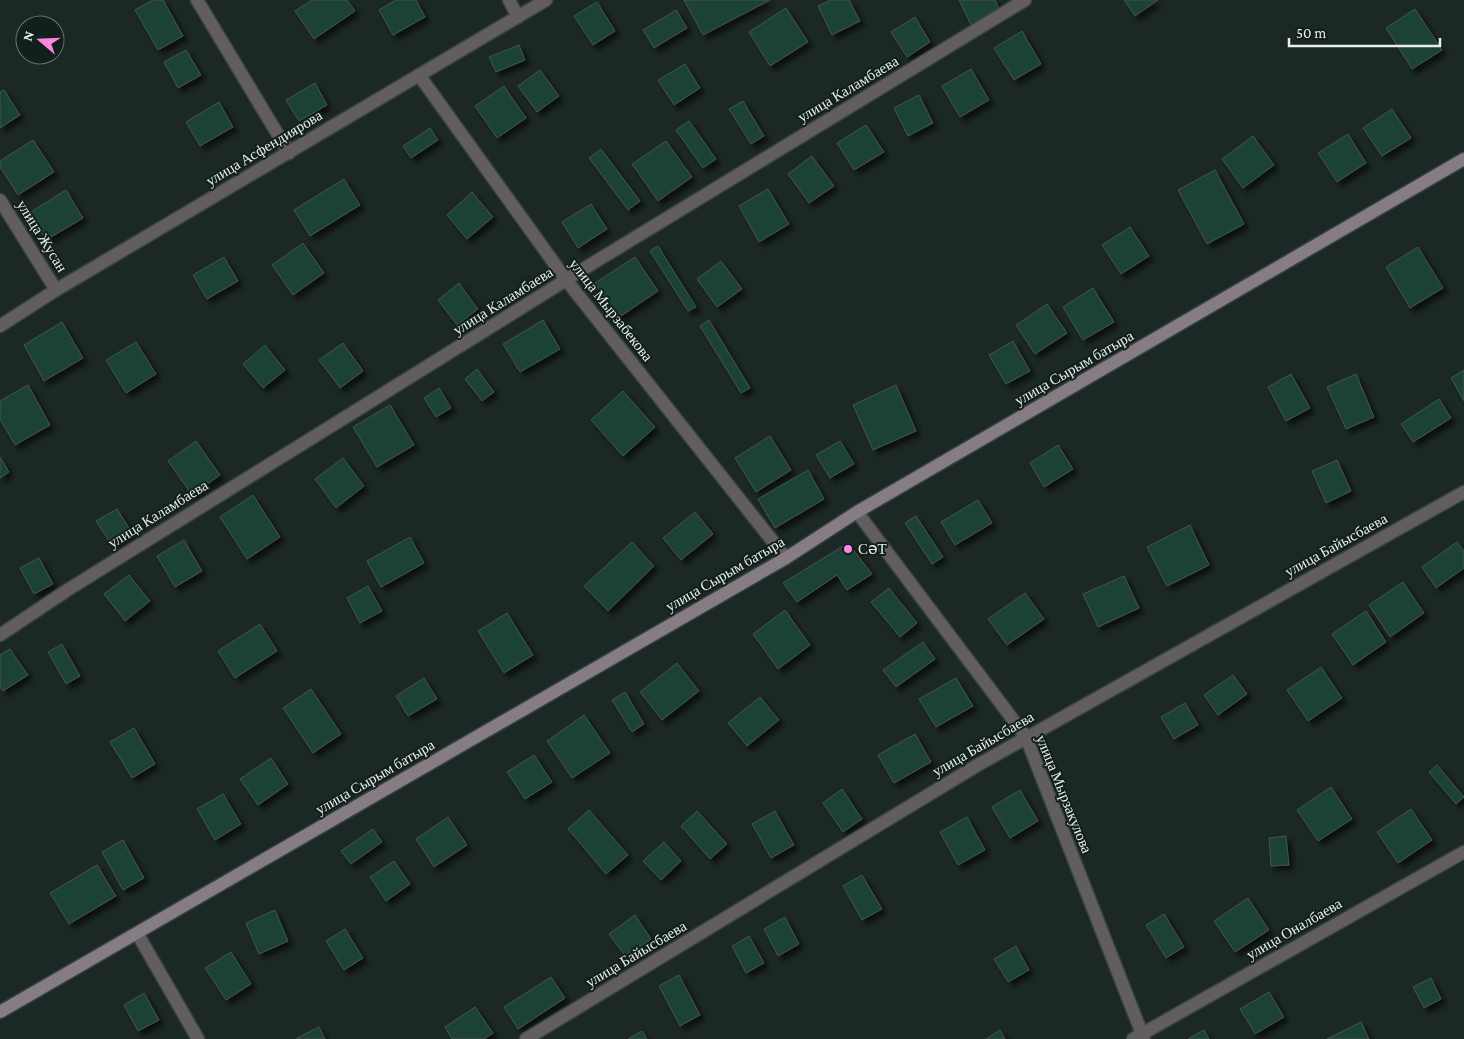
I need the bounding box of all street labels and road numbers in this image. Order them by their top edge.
street label: улица Каламбаева [795,52,902,125]
street label: улица Асфендиярова [203,107,325,189]
street label: улица Жусан [14,197,70,275]
street label: улица Мырзабекова [566,256,656,365]
street label: улица Каламбаева [450,264,556,338]
street label: улица Сырым батыра [1012,327,1137,409]
street label: улица Каламбаева [105,477,211,551]
street label: улица Байысбаева [1282,510,1390,580]
street label: улица Сырым батыра [663,533,788,615]
street label: улица Байысбаева [929,708,1037,780]
street label: улица Мырзакулова [1033,733,1095,856]
street label: улица Сырым батыра [313,736,438,818]
street label: улица Оналбаева [1243,895,1345,963]
street label: улица Байысбаева [583,917,690,990]

